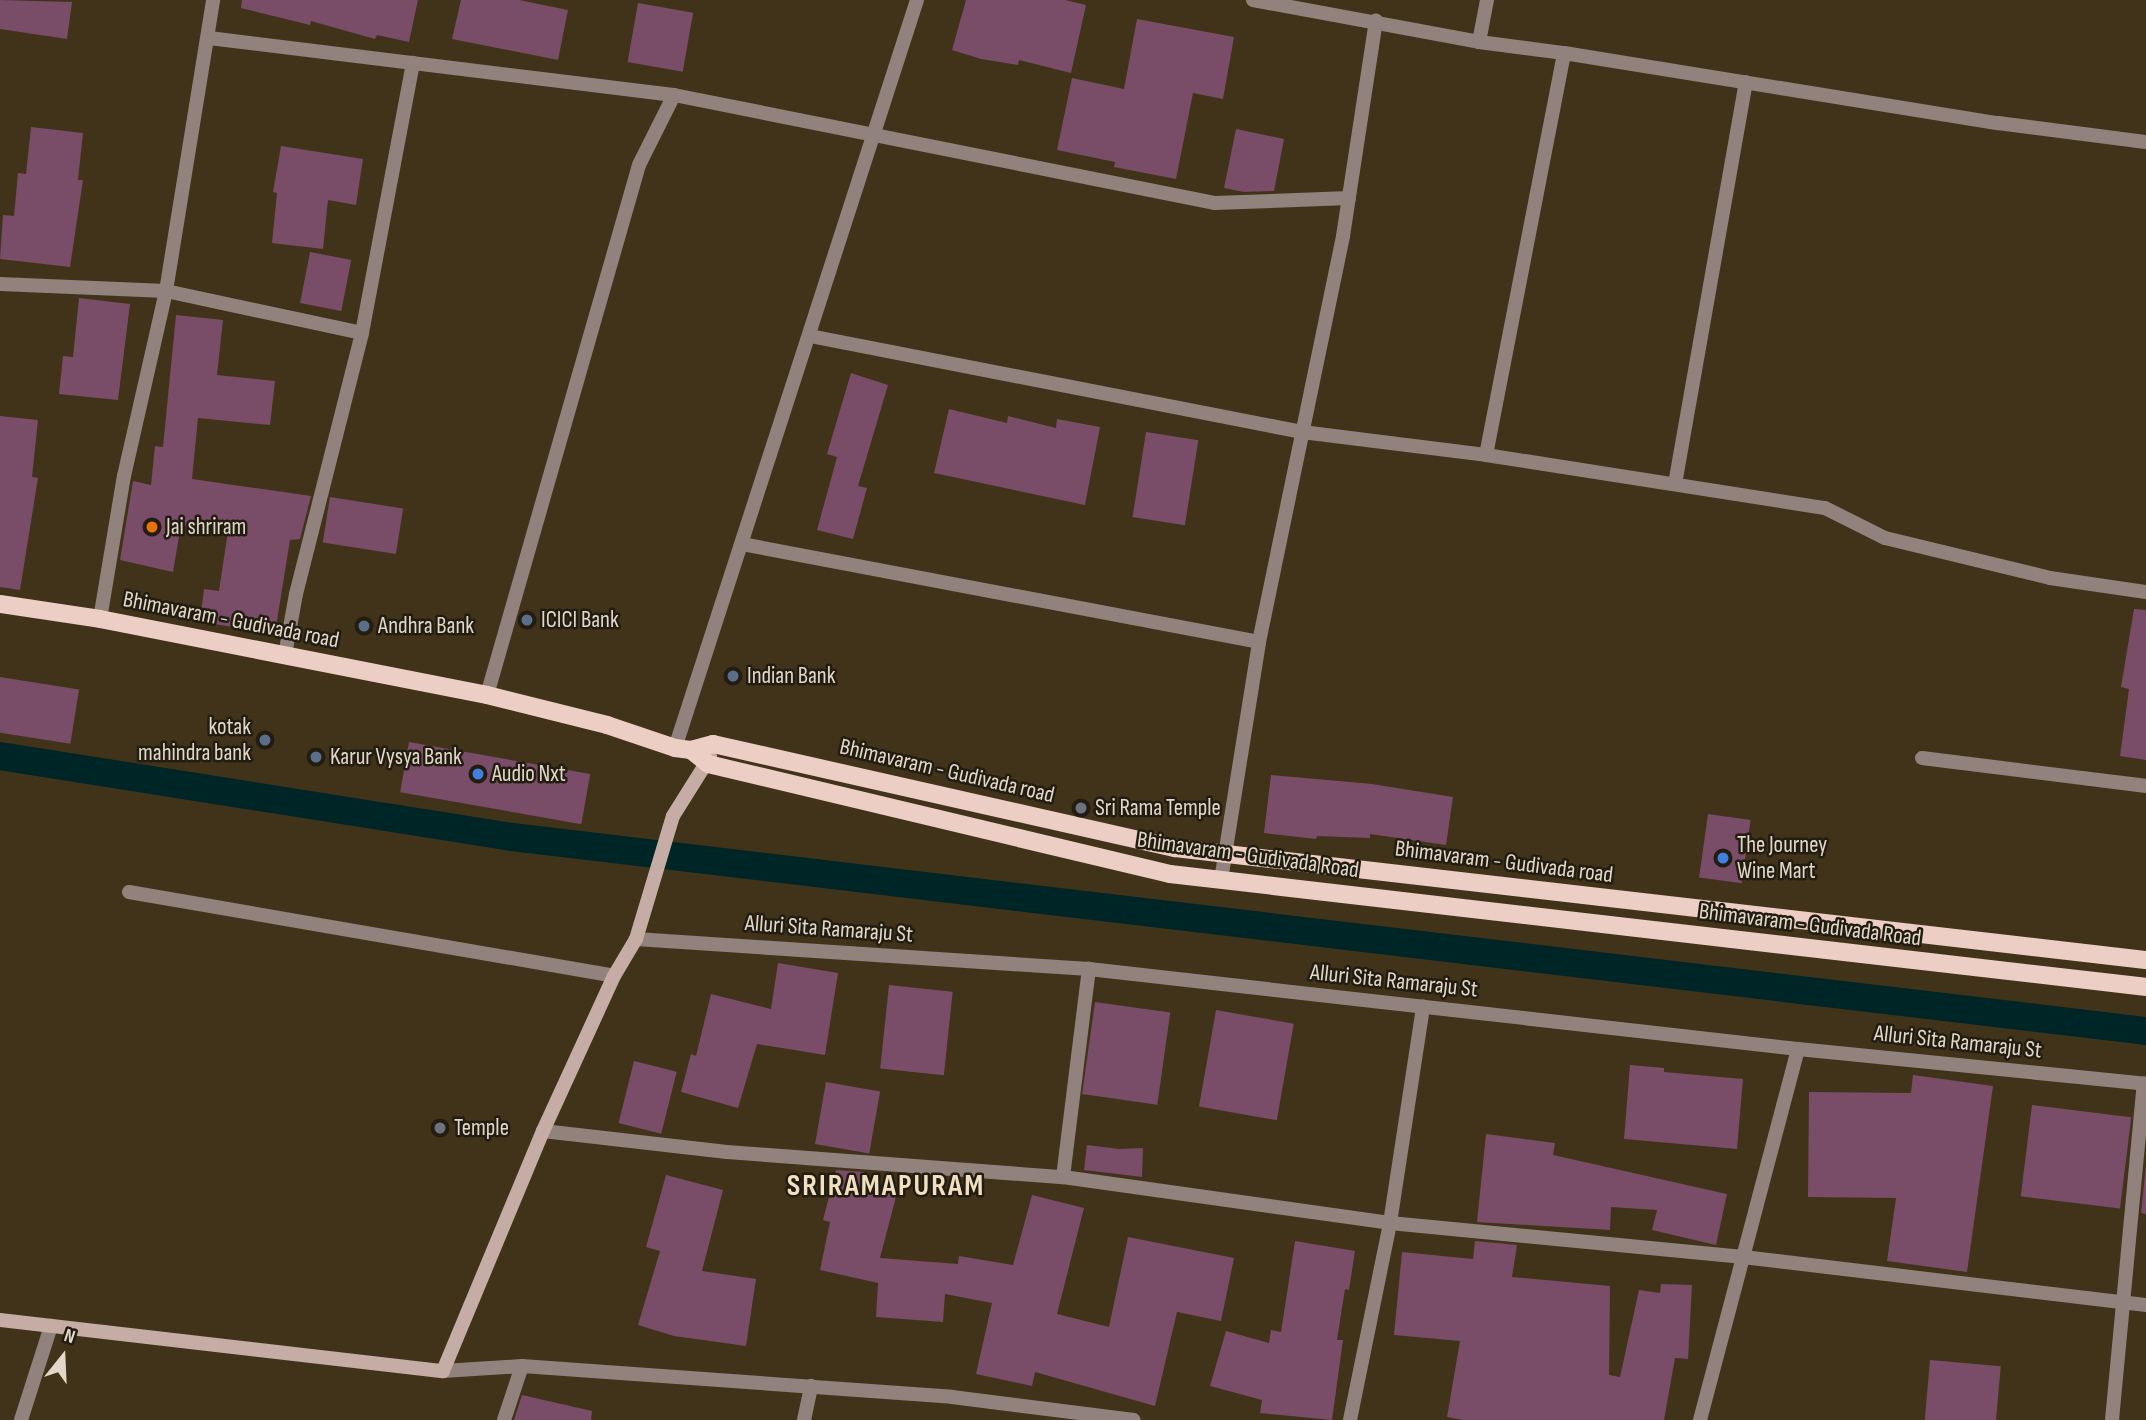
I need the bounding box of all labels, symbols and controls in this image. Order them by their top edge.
place label: Jai shriram [166,513,246,541]
marker: Jai shriram [144,519,160,535]
street label: Bhimavaram - Gudivada road [121,586,341,654]
place label: ICICI Bank [541,606,619,634]
place label: Andhra Bank [378,612,474,640]
marker: ICICI Bank [519,612,535,628]
marker: Andhra Bank [356,618,372,634]
place label: Indian Bank [747,662,836,690]
marker: Indian Bank [725,668,741,684]
place label: kotak mahindra bank [138,713,251,767]
marker: kotak mahindra bank [257,732,273,748]
street label: Bhimavaram - Gudivada road [837,733,1057,809]
place label: Karur Vysya Bank [330,743,462,771]
marker: Karur Vysya Bank [308,749,324,765]
place label: Audio Nxt [492,760,566,788]
marker: Audio Nxt [470,766,486,782]
place label: Sri Rama Temple [1095,794,1221,822]
marker: Sri Rama Temple [1073,800,1089,816]
street label: Bhimavaram - Gudivada Road [1135,826,1361,884]
place label: The Journey Wine Mart [1737,831,1827,885]
street label: Bhimavaram - Gudivada road [1393,835,1615,889]
marker: The Journey Wine Mart [1715,850,1731,866]
street label: Bhimavaram - Gudivada Road [1697,898,1923,952]
street label: Alluri Sita Ramaraju St [744,909,914,949]
street label: Alluri Sita Ramaraju St [1309,958,1479,1004]
street label: Alluri Sita Ramaraju St [1873,1019,2043,1065]
place label: Temple [454,1114,509,1142]
marker: Temple [432,1120,448,1136]
district label: SRIRAMAPURAM [788,1168,984,1204]
north arrow [28,1322,98,1392]
text: N [61,1324,78,1349]

